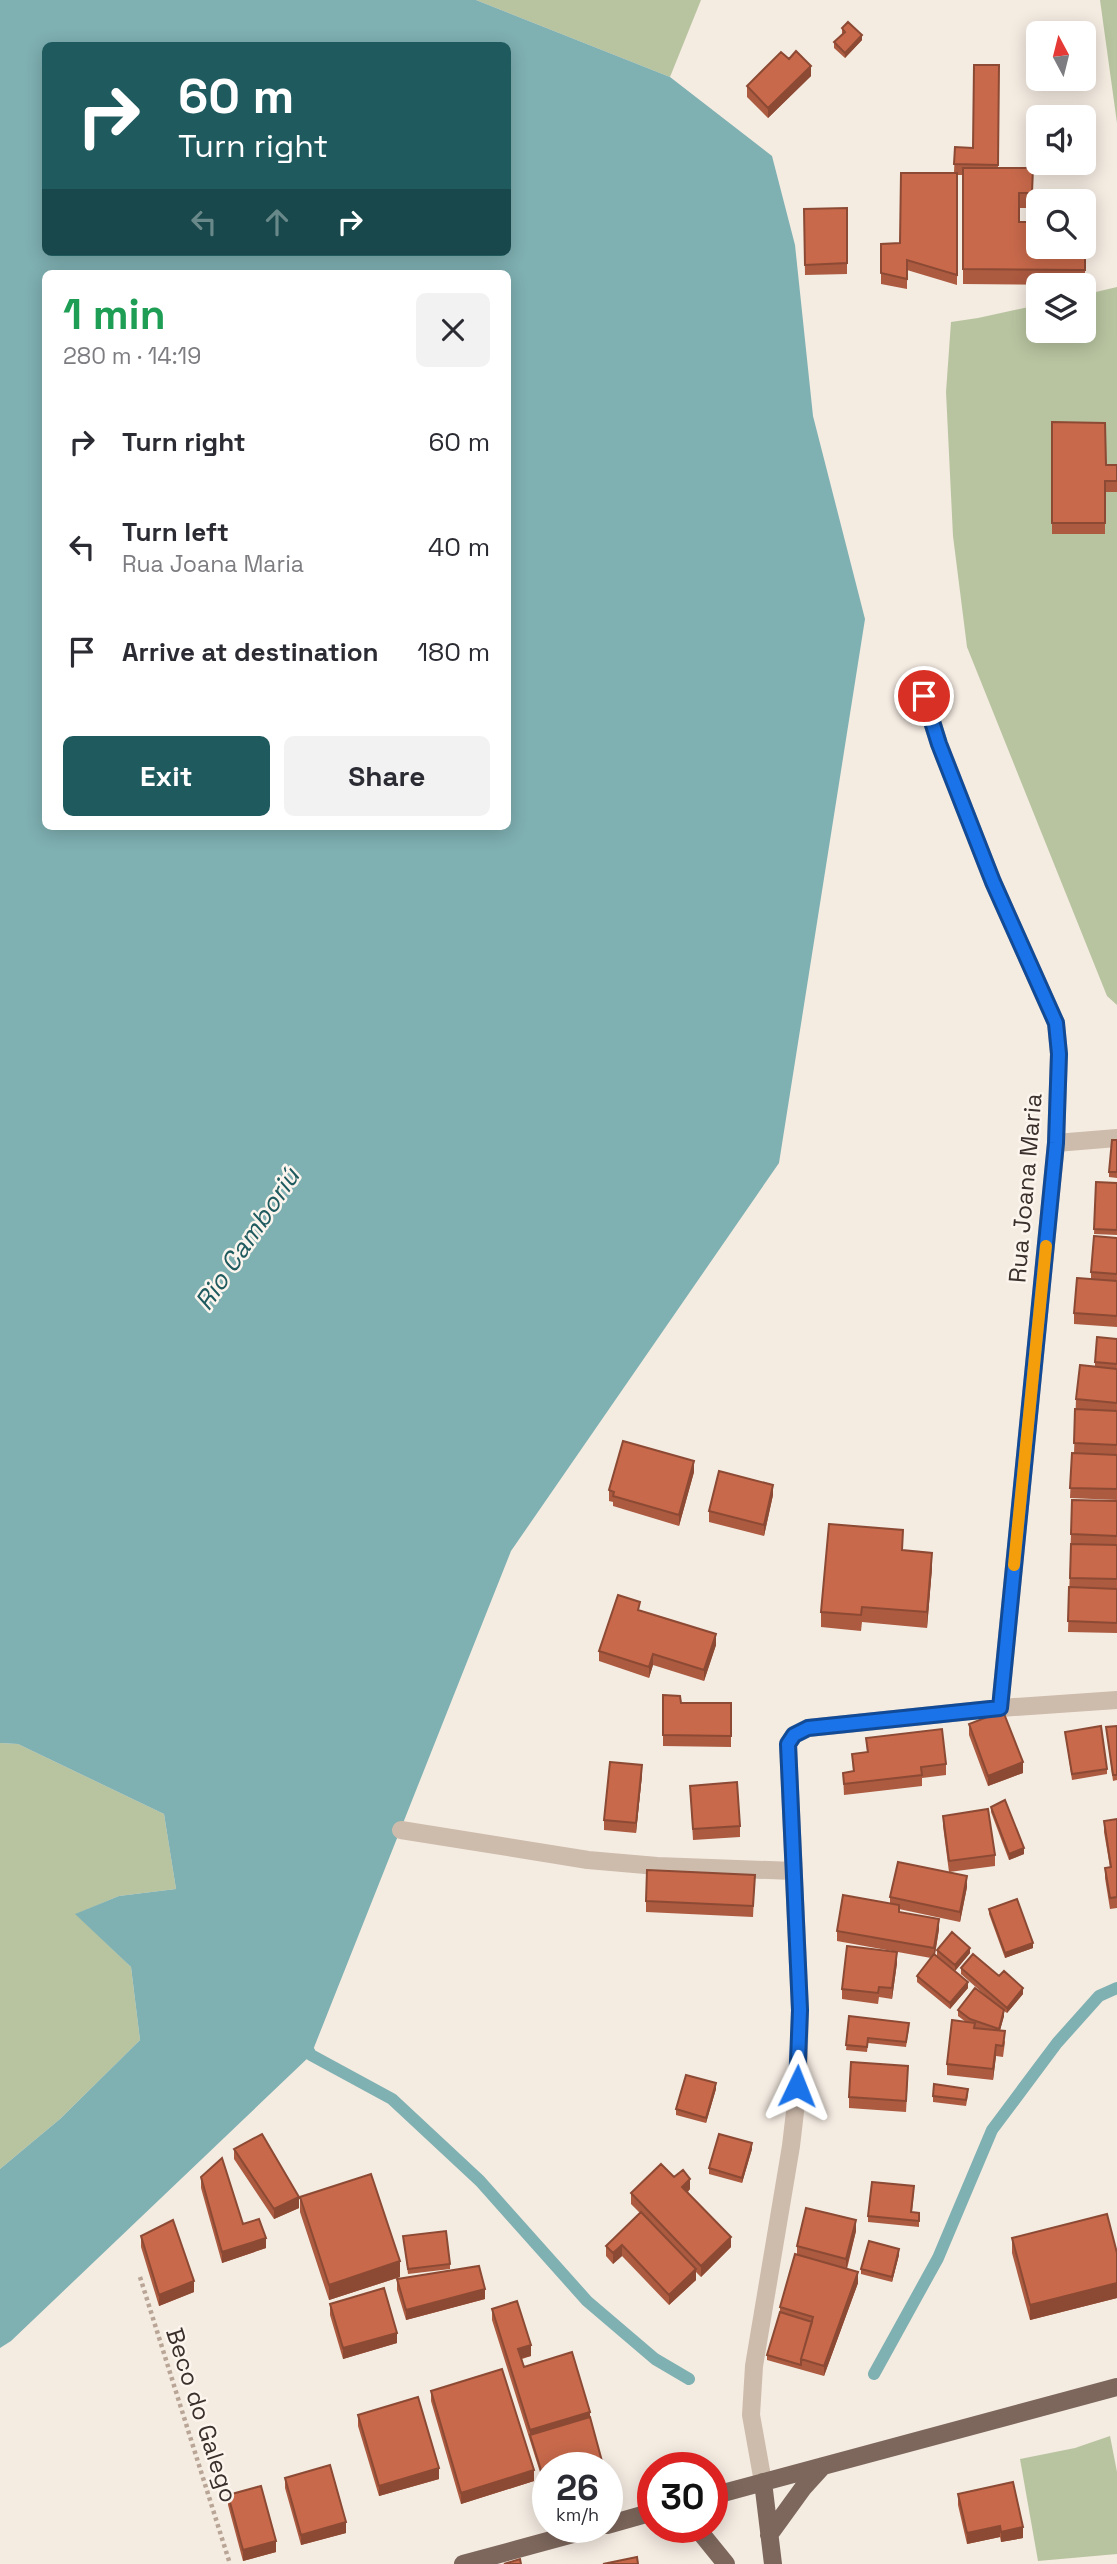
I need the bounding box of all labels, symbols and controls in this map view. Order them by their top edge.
north arrow [1026,21,1096,91]
map controls [1026,21,1096,343]
text: 60 m [178,65,294,127]
icon: right [63,70,154,161]
button: sound [1026,105,1096,175]
text: Turn right [178,126,328,166]
button: search [1026,189,1096,259]
icon: left [185,203,223,241]
icon: ahead [258,203,296,241]
icon: right [331,203,369,241]
button: layers [1026,273,1096,343]
text: 1 min [63,288,166,341]
button: close [416,293,490,367]
text: 280 m · 14:19 [63,341,201,371]
icon: right [63,423,101,461]
text: Turn right [122,425,246,459]
text: 60 m [428,425,490,459]
text: Turn left [122,515,229,549]
icon: left [63,528,101,566]
text: 40 m [428,530,490,564]
text: Rua Joana Maria [122,549,304,579]
icon: arrive [63,633,101,671]
text: Arrive at destination [122,635,379,669]
text: 180 m [417,635,490,669]
pin [894,666,954,726]
icon: arrive [905,677,943,715]
button: Exit [63,736,270,816]
button: Share [284,736,490,816]
street label: Rua Joana Maria [1001,1092,1049,1284]
water label: Rio Camboriú [187,1160,308,1317]
position arrow [760,2049,834,2123]
street label: Beco do Galego [159,2324,245,2506]
speed limit sign: 30 [637,2452,728,2543]
text: 26 [556,2466,599,2510]
text: km/h [556,2503,599,2526]

